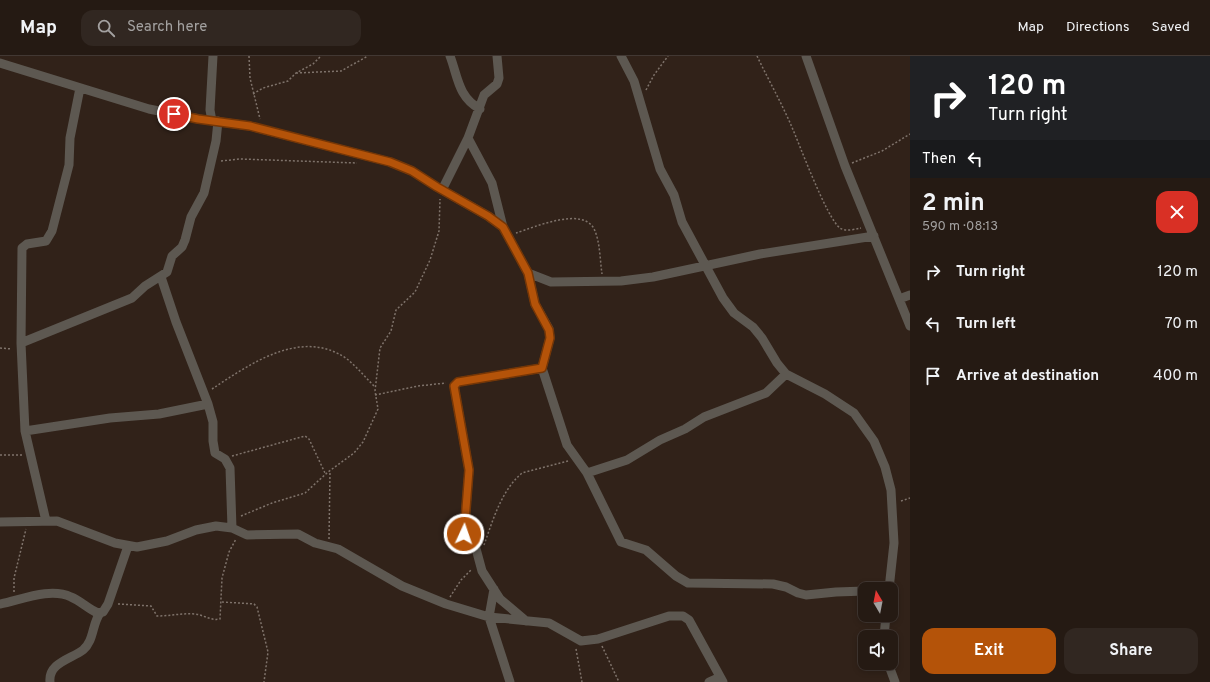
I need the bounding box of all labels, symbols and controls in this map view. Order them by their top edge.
search box [81,10,361,46]
text: Map [20,16,57,40]
icon: search [95,17,117,39]
text: Search here [127,18,207,37]
text: Map [1018,19,1044,36]
text: Directions [1066,19,1130,36]
text: Saved [1152,19,1190,36]
text: 120 m [988,69,1066,105]
icon: right [922,72,974,124]
pin [157,97,191,131]
icon: arrive [163,103,185,125]
text: Turn right [988,104,1068,127]
icon: left [964,148,986,170]
text: Then [922,150,956,169]
text: 2 min [922,189,985,219]
button: close [1156,191,1198,233]
text: 590 m · 08:13 [922,219,998,235]
icon: right [922,261,944,283]
text: Turn right [956,263,1025,282]
text: 120 m [1157,263,1198,282]
icon: left [922,313,944,335]
text: Turn left [956,315,1016,334]
text: 70 m [1165,315,1198,334]
icon: arrive [922,365,944,387]
text: Arrive at destination [956,367,1099,386]
text: 400 m [1153,367,1198,386]
position arrow [443,513,485,555]
north arrow [858,582,898,622]
map controls [858,582,898,670]
button: Exit [922,628,1056,674]
button: Share [1064,628,1198,674]
button: sound [858,630,898,670]

